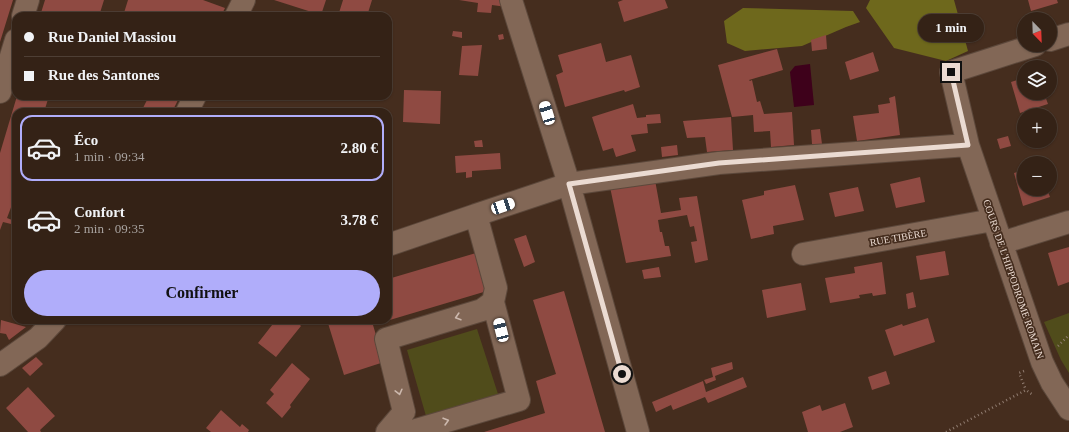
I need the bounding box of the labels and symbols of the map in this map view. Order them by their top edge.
north arrow [1017,12,1057,52]
callout: 1 min [918,14,984,42]
route end [942,63,960,81]
car [538,100,556,126]
car [490,196,516,216]
street label: COURS DE L'HIPPODROME ROMAIN [981,198,1046,360]
street label: RUE TIBÈRE [869,227,927,248]
one-way arrow [455,312,462,321]
car [492,317,510,343]
route start [613,365,631,383]
one-way arrow [394,389,402,395]
one-way arrow [443,417,450,426]

